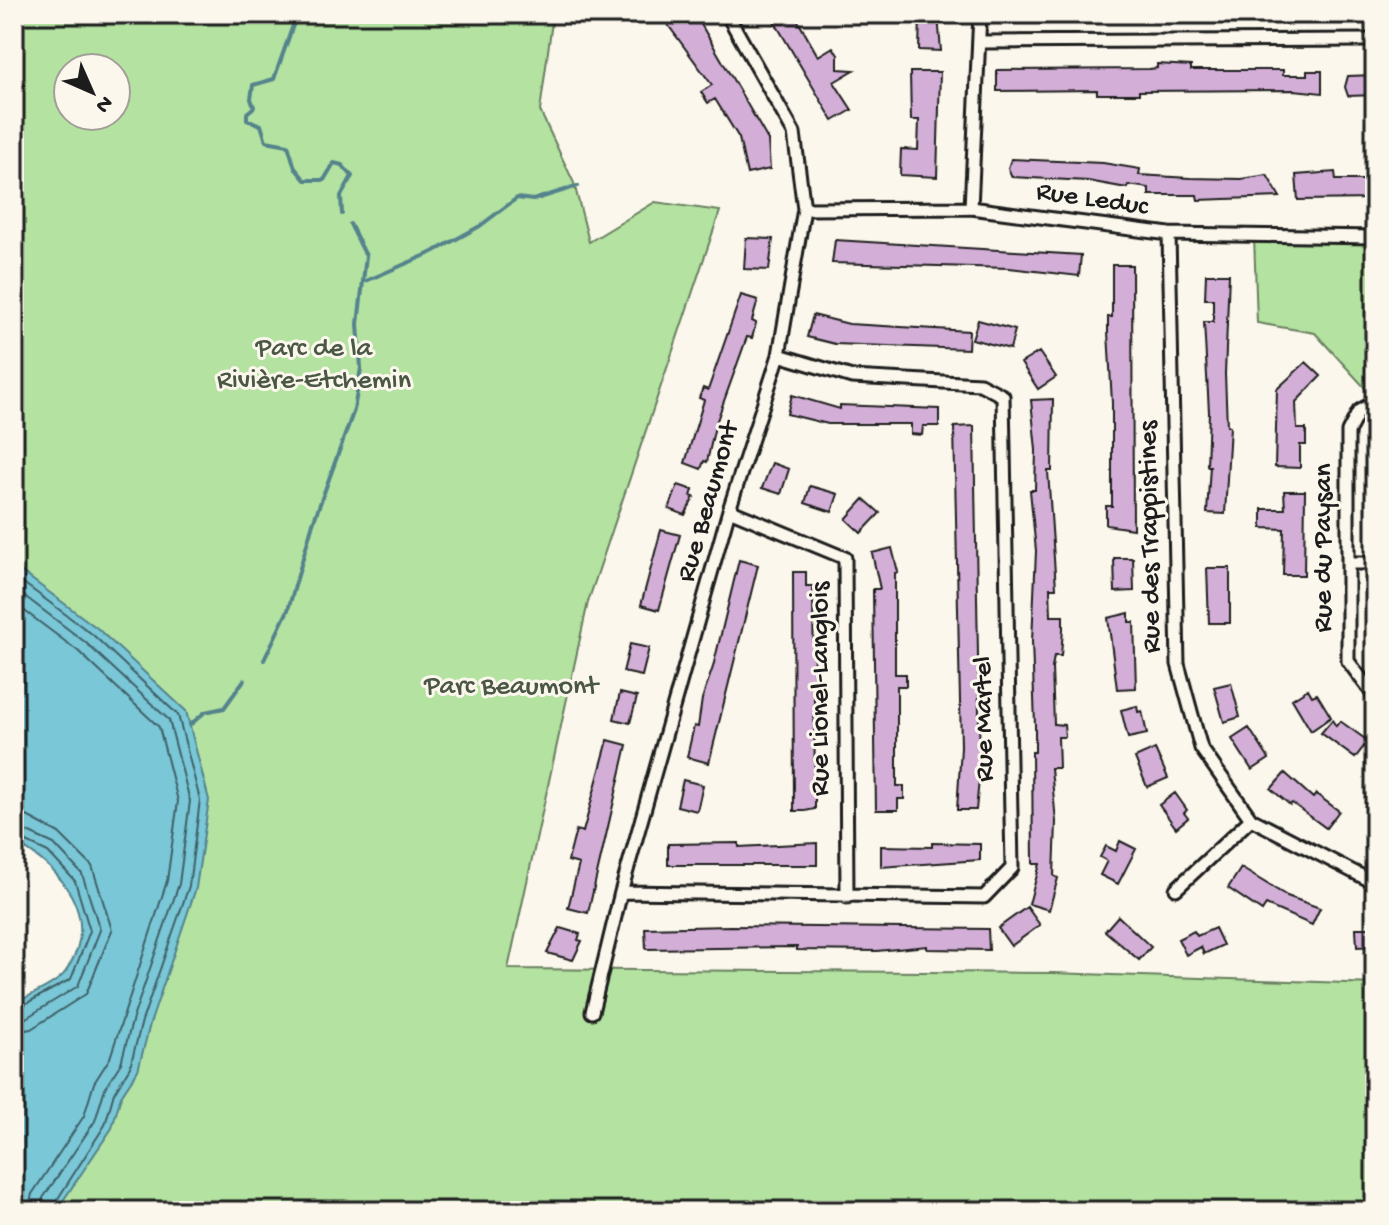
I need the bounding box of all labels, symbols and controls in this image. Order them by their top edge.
north arrow [52,52,132,132]
text: N [89,89,118,118]
street label: Rue Leduc [1034,176,1152,224]
park label: Parc de la Rivière-Etchemin [217,333,412,398]
street label: Rue Beaumont [670,415,748,586]
street label: Rue des Trappistines [1132,420,1170,653]
street label: Rue du Paysan [1308,463,1341,633]
street label: Rue Lionel-Langlois [805,581,838,796]
street label: Rue Martel [967,656,1003,782]
park label: Parc Beaumont [423,671,600,704]

